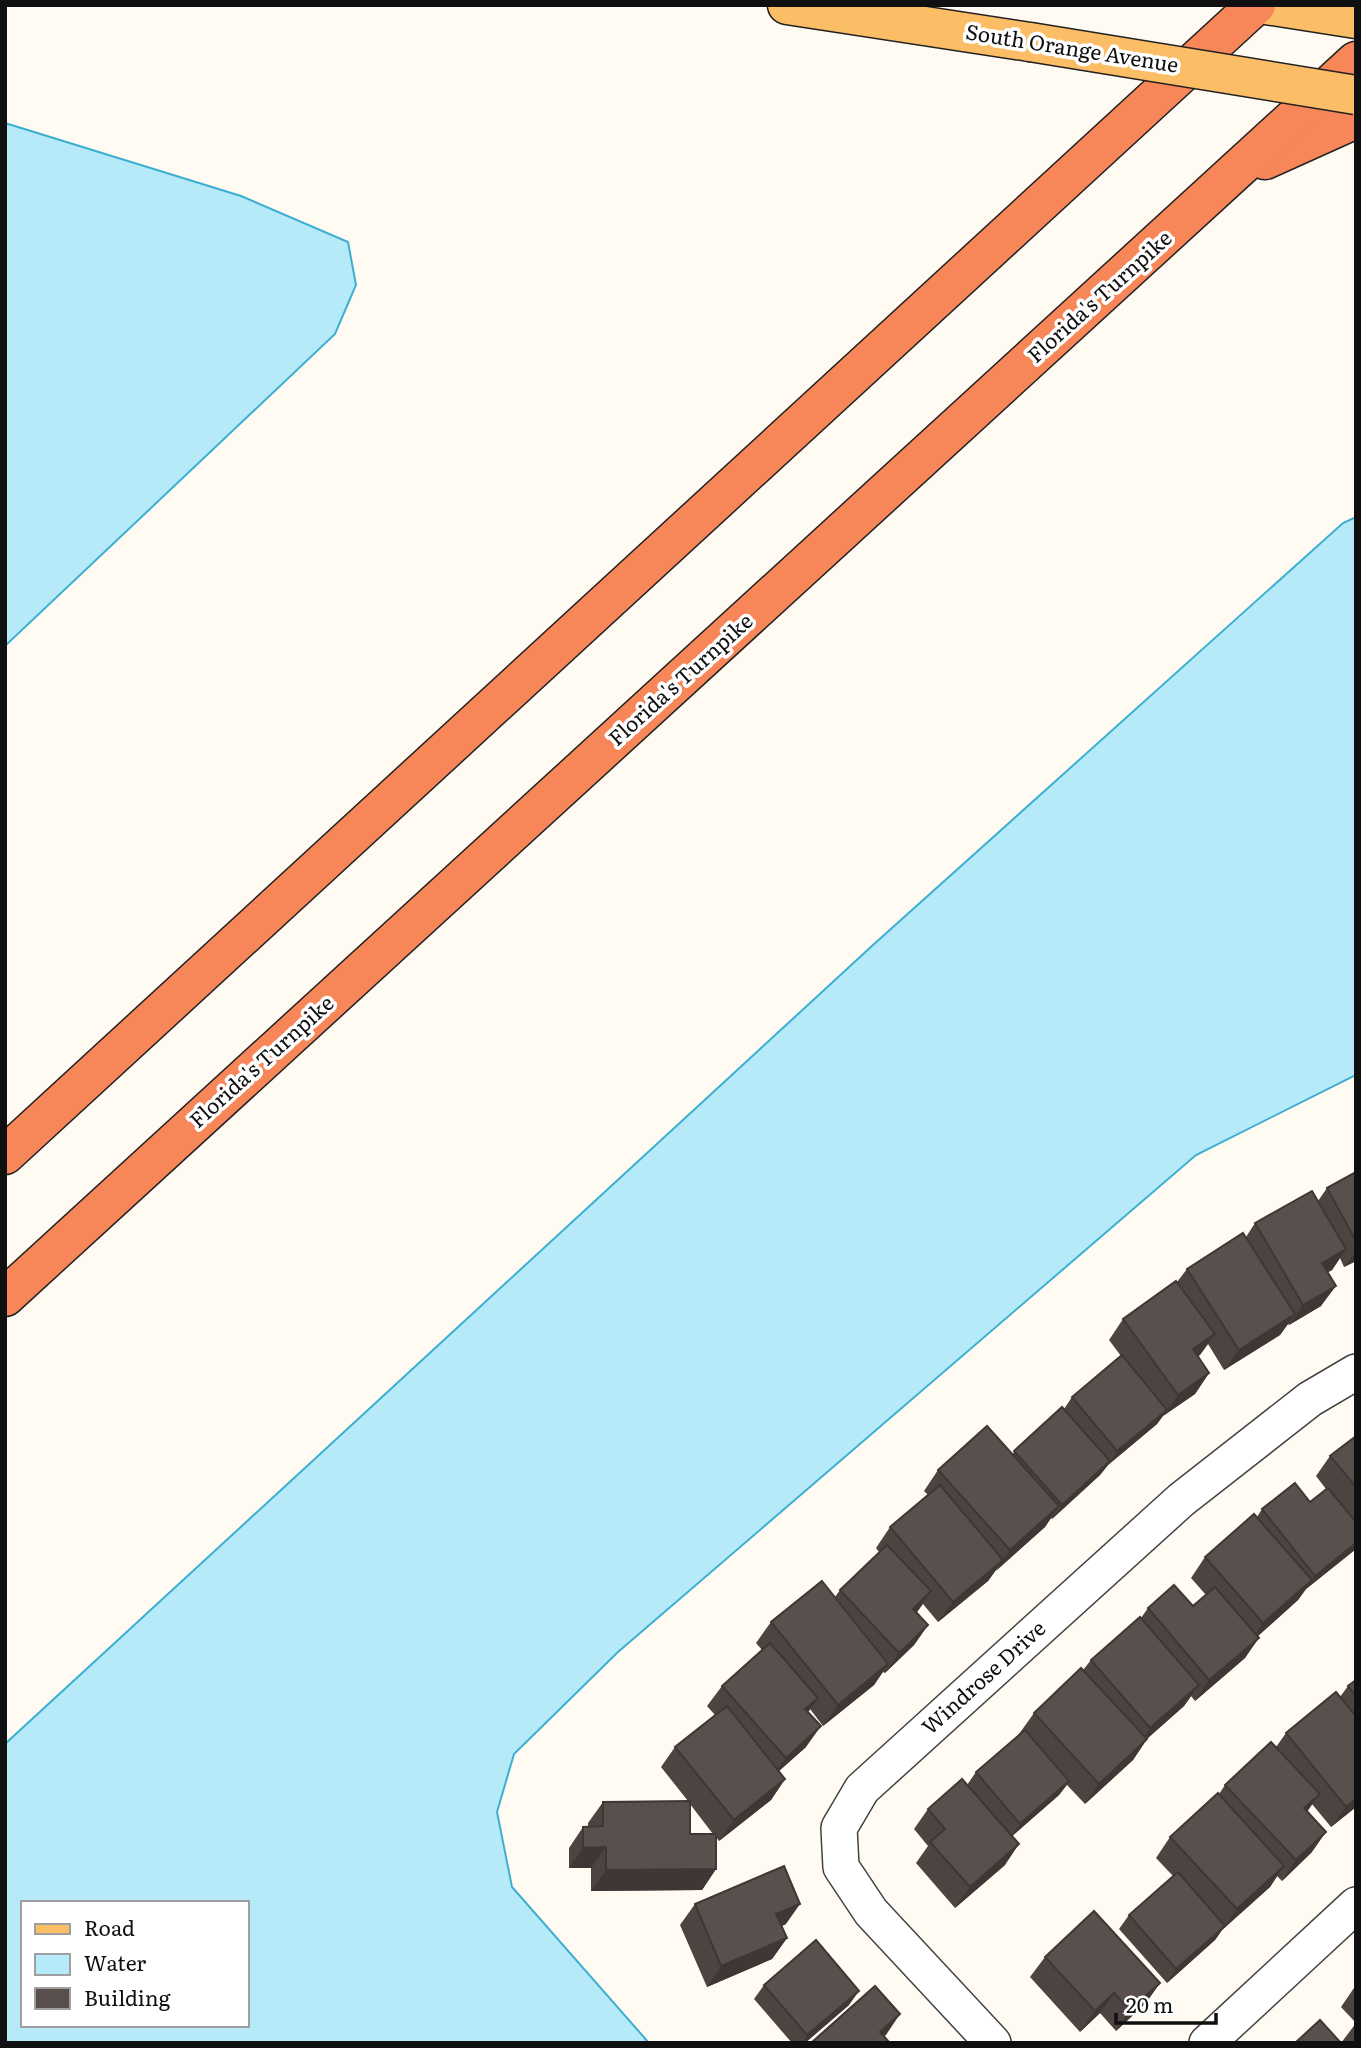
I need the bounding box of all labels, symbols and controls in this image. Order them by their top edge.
street label: South Orange Avenue [964,14,1181,79]
street label: Florida's Turnpike [1019,222,1178,369]
street label: Florida's Turnpike [600,605,759,752]
street label: Florida's Turnpike [181,987,340,1134]
street label: Windrose Drive [913,1612,1051,1740]
legend [21,1901,248,2027]
text: Road [84,1911,135,1942]
text: Water [84,1946,146,1977]
text: Building [84,1981,171,2012]
scale bar [1116,1982,1216,2026]
text: 20 m [1126,1988,1173,2019]

